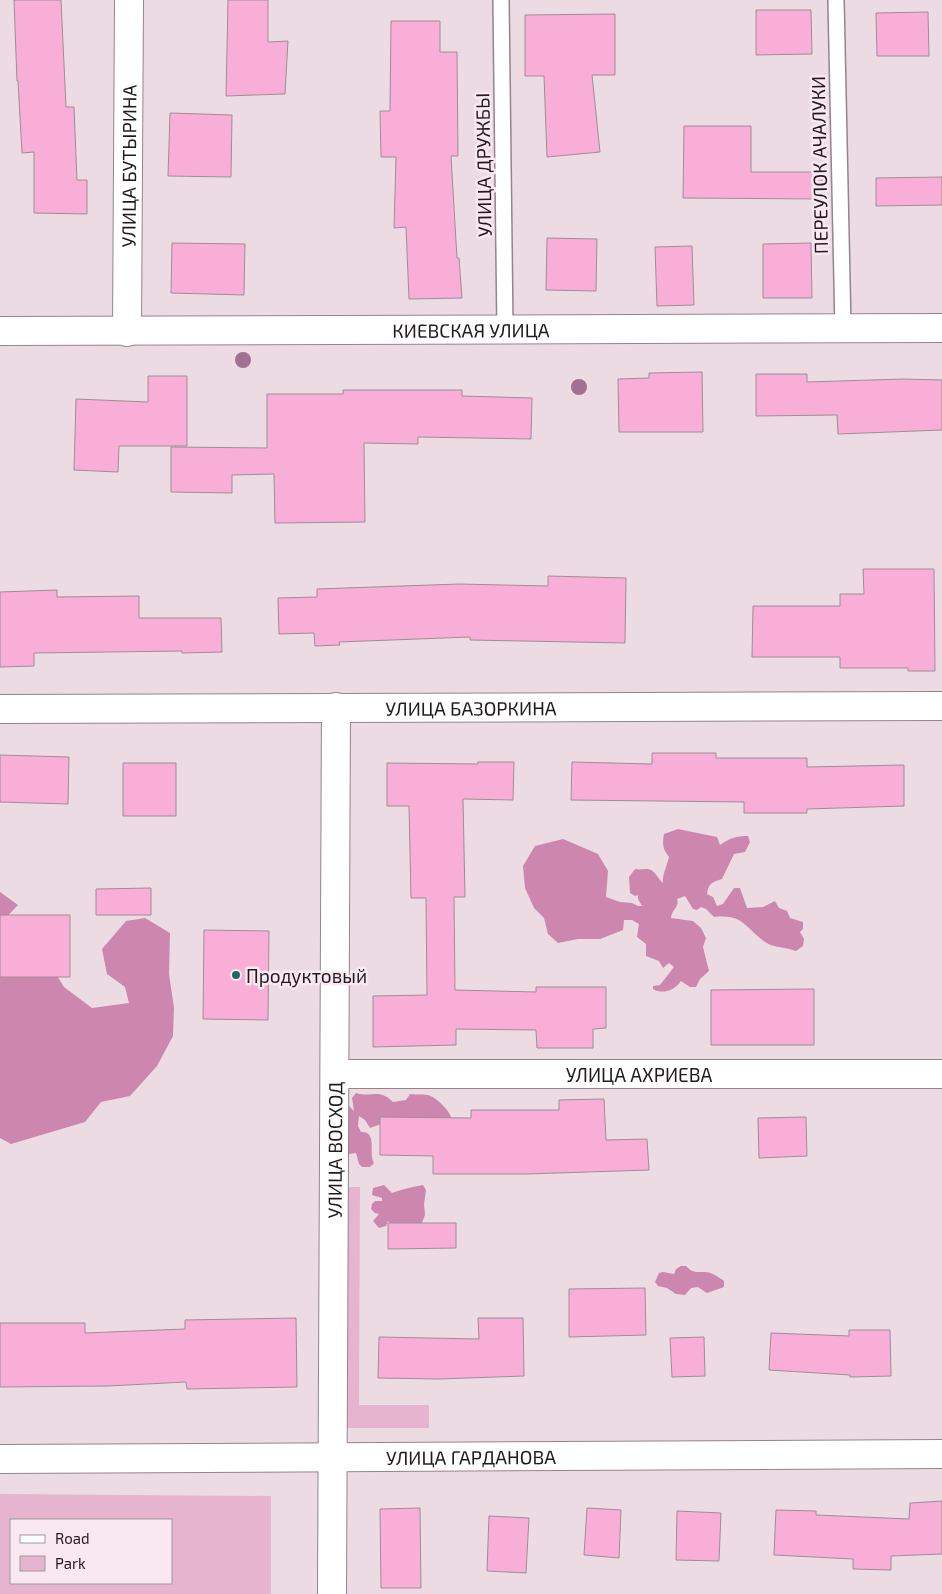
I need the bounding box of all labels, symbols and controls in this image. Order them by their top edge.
street label: ПЕРЕУЛОК АЧАЛУКИ [806,76,832,254]
street label: УЛИЦА БУТЫРИНА [116,84,140,247]
street label: УЛИЦА ДРУЖБЫ [470,93,496,237]
street label: КИЕВСКАЯ УЛИЦА [392,318,550,341]
street label: УЛИЦА БАЗОРКИНА [385,696,557,719]
place label: Продуктовый [246,964,367,988]
marker: Продуктовый [230,969,242,981]
street label: УЛИЦА АХРИЕВА [566,1063,713,1086]
street label: УЛИЦА ВОСХОД [322,1082,346,1218]
street label: УЛИЦА ГАРДАНОВА [386,1445,556,1468]
legend [10,1519,172,1584]
text: Road [55,1529,90,1547]
text: Park [55,1554,86,1572]

